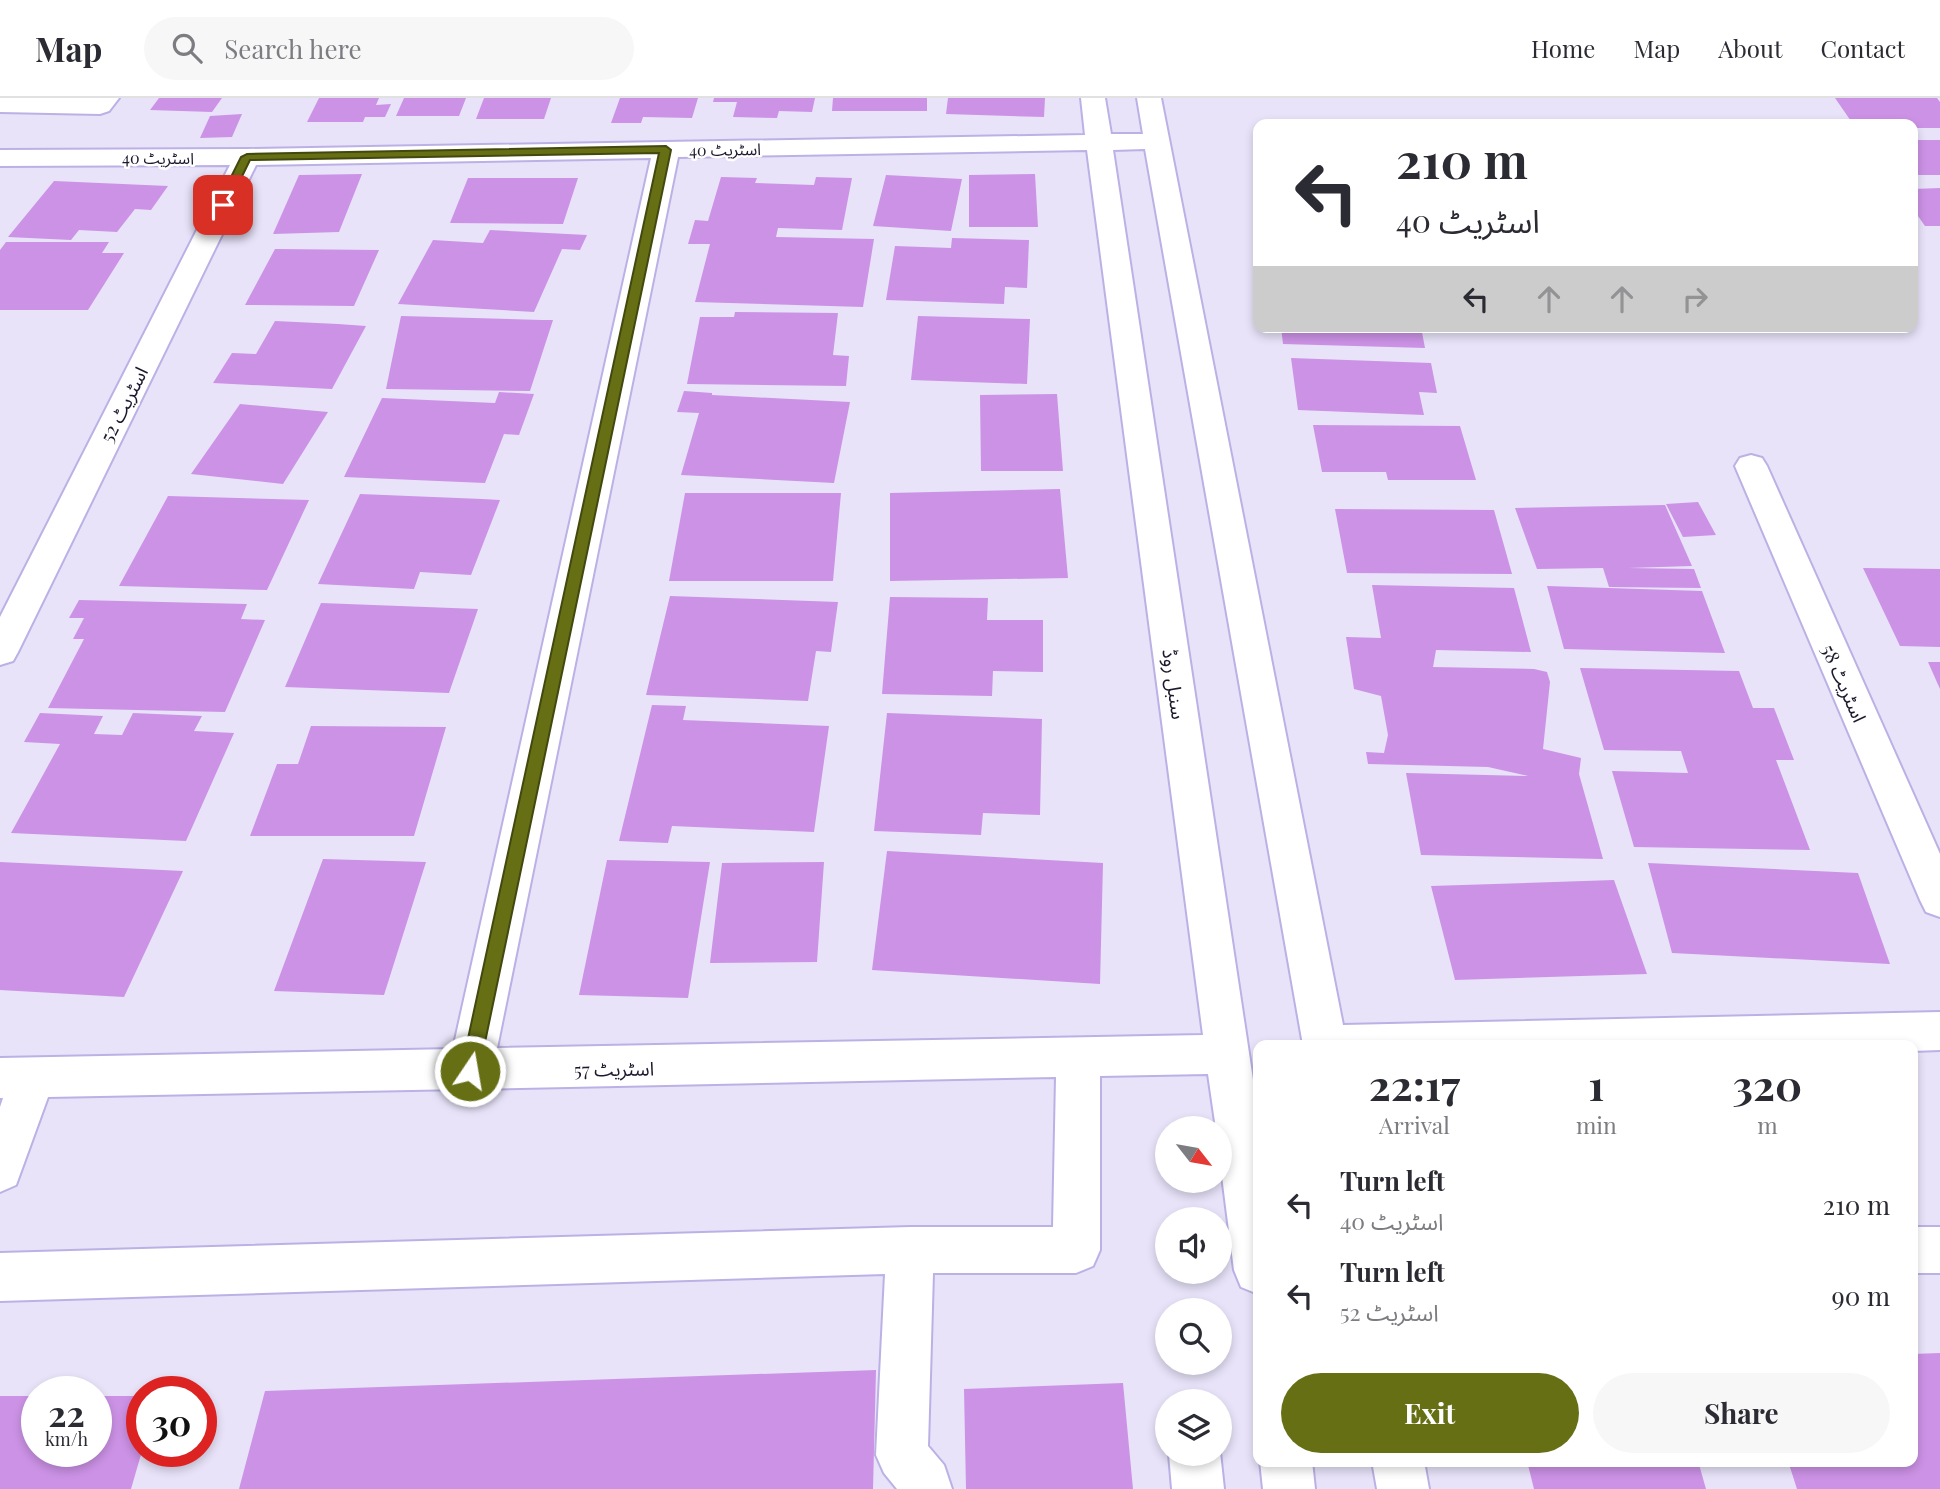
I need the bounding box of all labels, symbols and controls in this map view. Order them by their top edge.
search box [144,17,634,80]
text: Map [35,26,102,70]
icon: search [168,29,206,67]
text: Search here [224,31,362,66]
text: Home [1531,32,1595,64]
text: Map [1633,32,1680,64]
text: About [1718,32,1782,64]
text: Contact [1820,32,1905,64]
text: 210 m [1396,126,1528,191]
street label: اسٹریٹ 40 [689,138,761,160]
street label: اسٹریٹ 40 [122,147,194,168]
icon: left [1281,147,1372,238]
pin [193,175,253,235]
icon: arrive [204,186,242,224]
text: اسٹریٹ 40 [1396,198,1540,241]
icon: left [1457,280,1495,318]
icon: ahead [1530,280,1568,318]
icon: ahead [1603,280,1641,318]
icon: right [1676,280,1714,318]
street label: اسٹریٹ 52 [93,362,153,446]
street label: اسٹریٹ 58 [1816,640,1874,726]
street label: سنبل روڈ [1157,647,1193,721]
position arrow [433,1034,507,1108]
street label: اسٹریٹ 57 [574,1054,654,1082]
text: 22:17 [1369,1056,1460,1112]
text: 1 [1588,1056,1604,1112]
text: 320 [1733,1056,1802,1112]
text: Arrival [1379,1109,1450,1140]
text: min [1576,1109,1617,1140]
text: m [1757,1109,1778,1140]
north arrow [1155,1116,1232,1194]
map controls [1155,1116,1232,1466]
text: Turn left [1340,1163,1445,1198]
icon: left [1281,1186,1319,1224]
text: 210 m [1823,1187,1890,1222]
text: اسٹریٹ 40 [1340,1205,1443,1236]
button: sound [1155,1207,1232,1284]
text: Turn left [1340,1254,1445,1289]
icon: left [1281,1277,1319,1315]
text: 90 m [1832,1278,1890,1313]
text: اسٹریٹ 52 [1340,1296,1439,1327]
button: search [1155,1298,1232,1375]
button: Exit [1281,1373,1579,1453]
button: Share [1593,1373,1890,1453]
speed limit sign: 30 [126,1376,217,1467]
text: 22 [48,1389,85,1436]
button: layers [1155,1389,1232,1466]
text: km/h [45,1427,88,1451]

